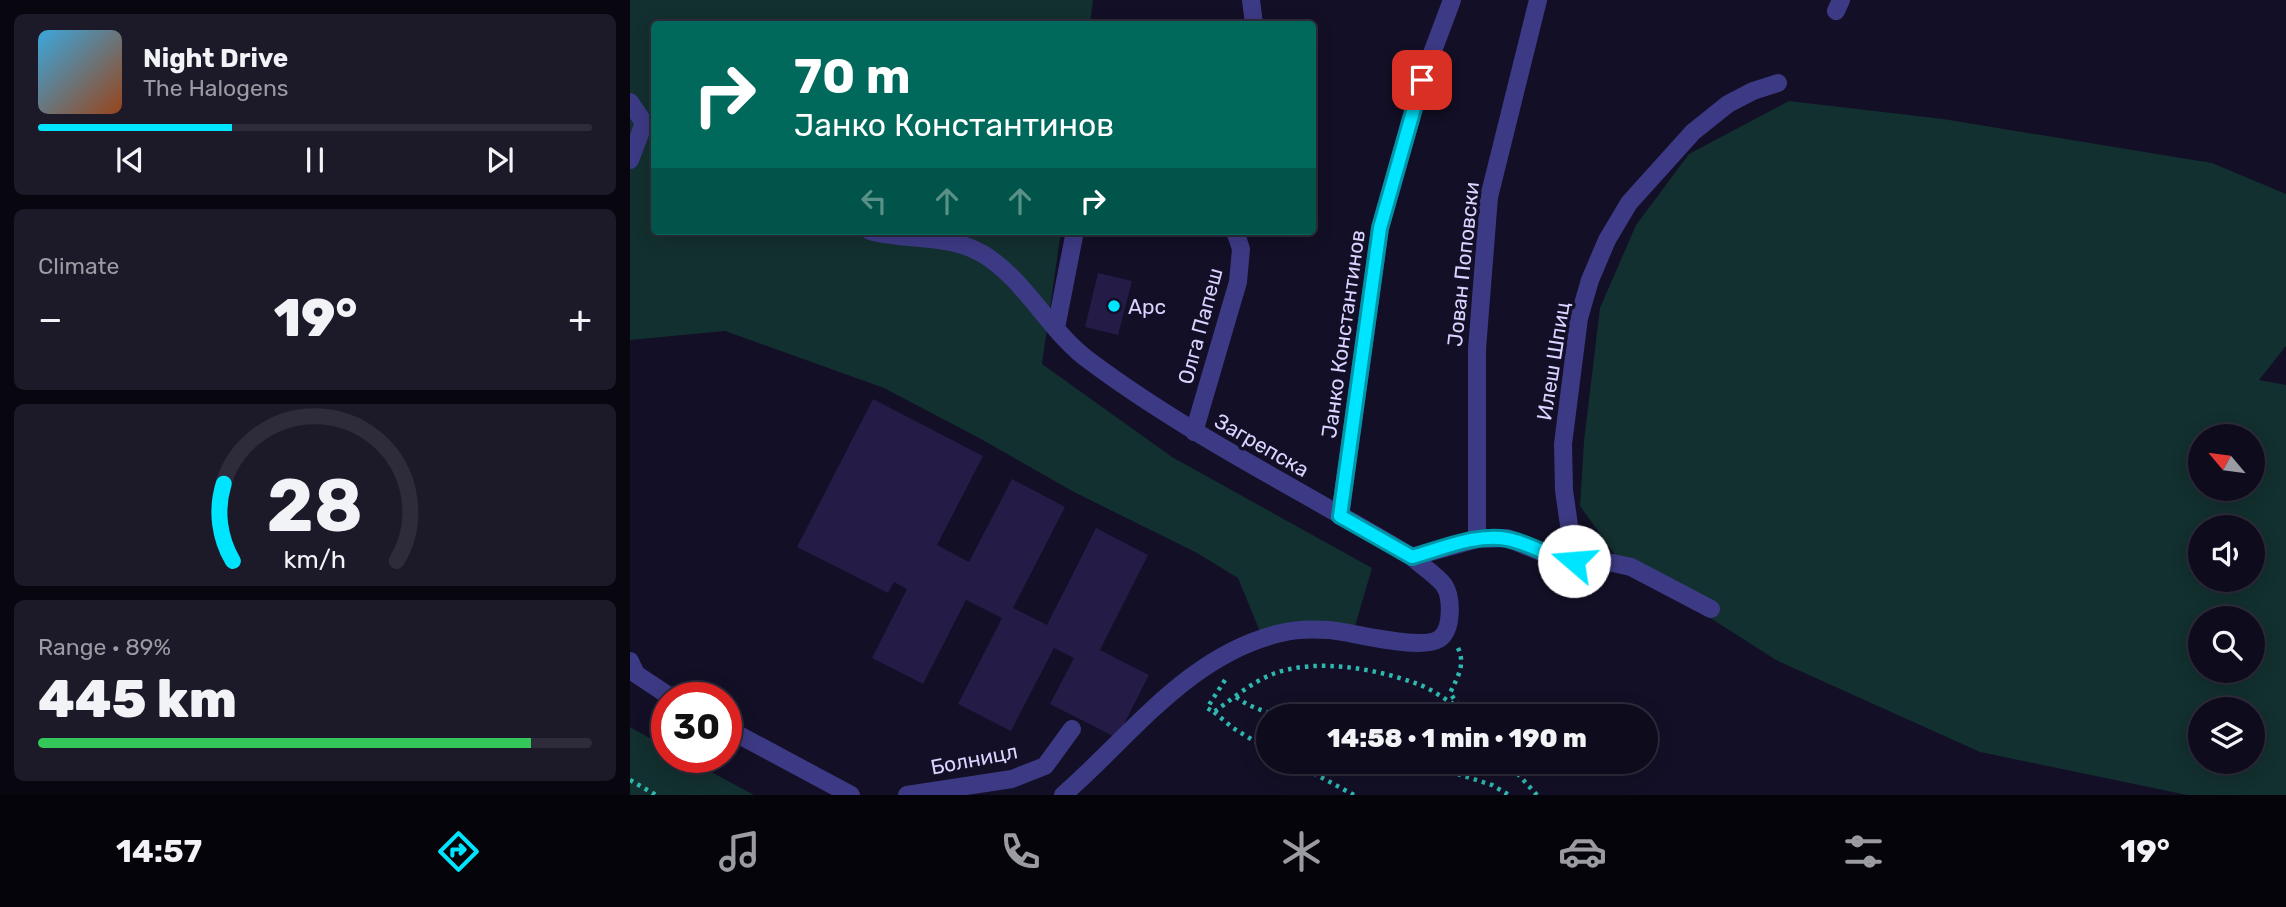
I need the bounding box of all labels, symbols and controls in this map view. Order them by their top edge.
text: Night Drive [143,43,288,74]
text: 70 m [794,47,911,105]
icon: right [679,49,770,140]
pin [1392,50,1452,110]
icon: arrive [1403,61,1441,99]
text: The Halogens [143,74,289,102]
text: Јанко Константинов [794,106,1114,144]
icon: previous [111,141,149,179]
icon: pause [296,141,334,179]
icon: next [481,141,519,179]
street label: Јован Поповски [1442,180,1484,348]
icon: left [855,182,893,220]
icon: ahead [928,182,966,220]
icon: ahead [1001,182,1039,220]
icon: right [1074,182,1112,220]
street label: Јанко Константинов [1316,228,1370,440]
text: Climate [38,252,119,280]
street label: Олга Папеш [1173,265,1227,387]
text: 19° [274,287,357,349]
place label: Арс [1128,294,1166,319]
text: − [38,296,63,342]
text: + [568,296,592,342]
marker: Арс [1106,298,1122,314]
street label: Илеш Шпиц [1531,300,1575,422]
street label: Загрепска [1210,408,1314,482]
north arrow [2188,424,2264,500]
map controls [2188,424,2265,774]
text: 28 [267,463,363,549]
button: sound [2188,515,2265,592]
position arrow [1537,524,1611,598]
text: km/h [284,545,346,574]
button: search [2188,606,2265,683]
text: Range · 89% [38,633,171,661]
text: 445 km [38,668,237,730]
speed limit sign: 30 [651,682,742,773]
button: layers [2188,697,2265,774]
text: 14:58 · 1 min · 190 m [1327,723,1587,754]
street label: Болницл [928,738,1020,780]
icon: directions [434,827,483,876]
icon: music [715,827,764,876]
icon: phone [996,827,1045,876]
icon: climate [1277,827,1326,876]
icon: car [1558,827,1607,876]
icon: filters [1839,827,1888,876]
text: 14:57 [116,832,202,870]
text: 19° [2120,832,2170,870]

